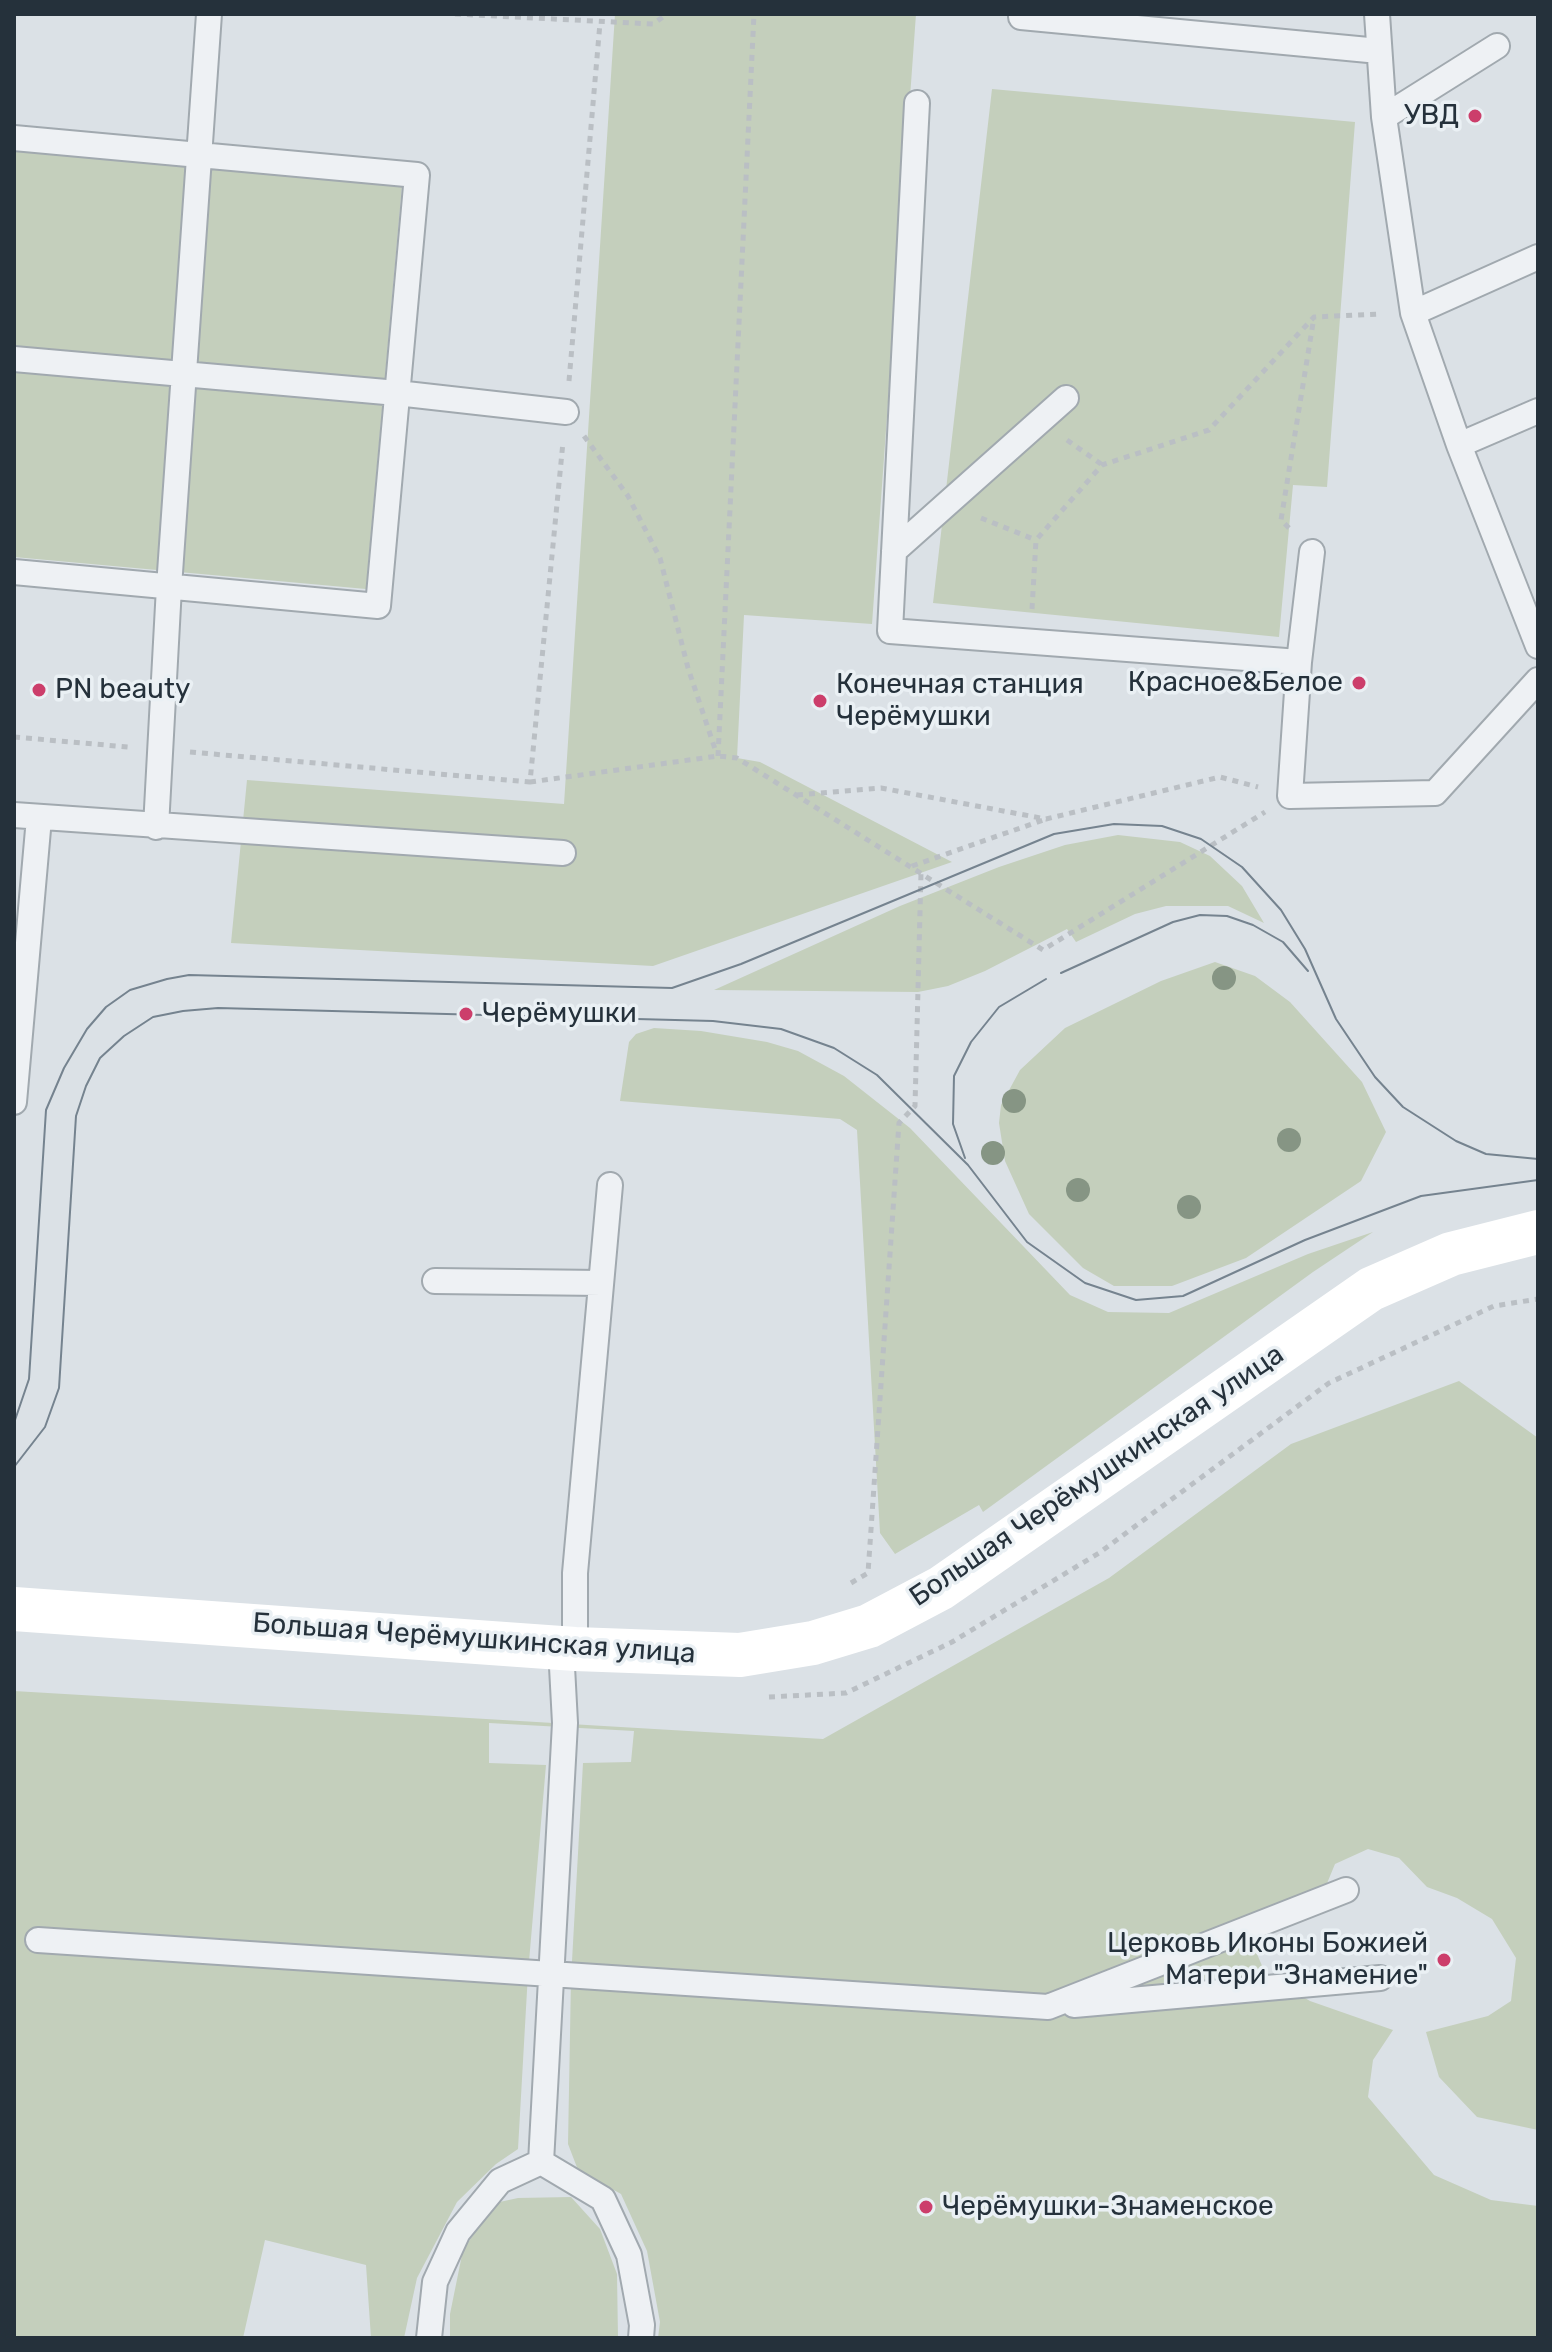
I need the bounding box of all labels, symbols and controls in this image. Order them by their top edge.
place label: УВД [1404,99,1459,133]
marker: УВД [1466,107,1484,125]
place label: Красное&Белое [1128,666,1343,700]
place label: Конечная станция Черёмушки [836,668,1084,734]
place label: PN beauty [55,673,190,707]
marker: Красное&Белое [1350,674,1368,692]
marker: PN beauty [30,681,48,699]
marker: Конечная станция Черёмушки [811,692,829,710]
place label: Черёмушки [482,997,637,1031]
marker: Черёмушки [457,1005,475,1023]
street label: Большая Черёмушкинская улица [904,1338,1290,1614]
street label: Большая Черёмушкинская улица [251,1607,697,1671]
place label: Церковь Иконы Божией Матери "Знамение" [1107,1927,1428,1993]
marker: Церковь Иконы Божией Матери "Знамение" [1435,1951,1453,1969]
place label: Черёмушки-Знаменское [942,2190,1274,2224]
marker: Черёмушки-Знаменское [917,2198,935,2216]

